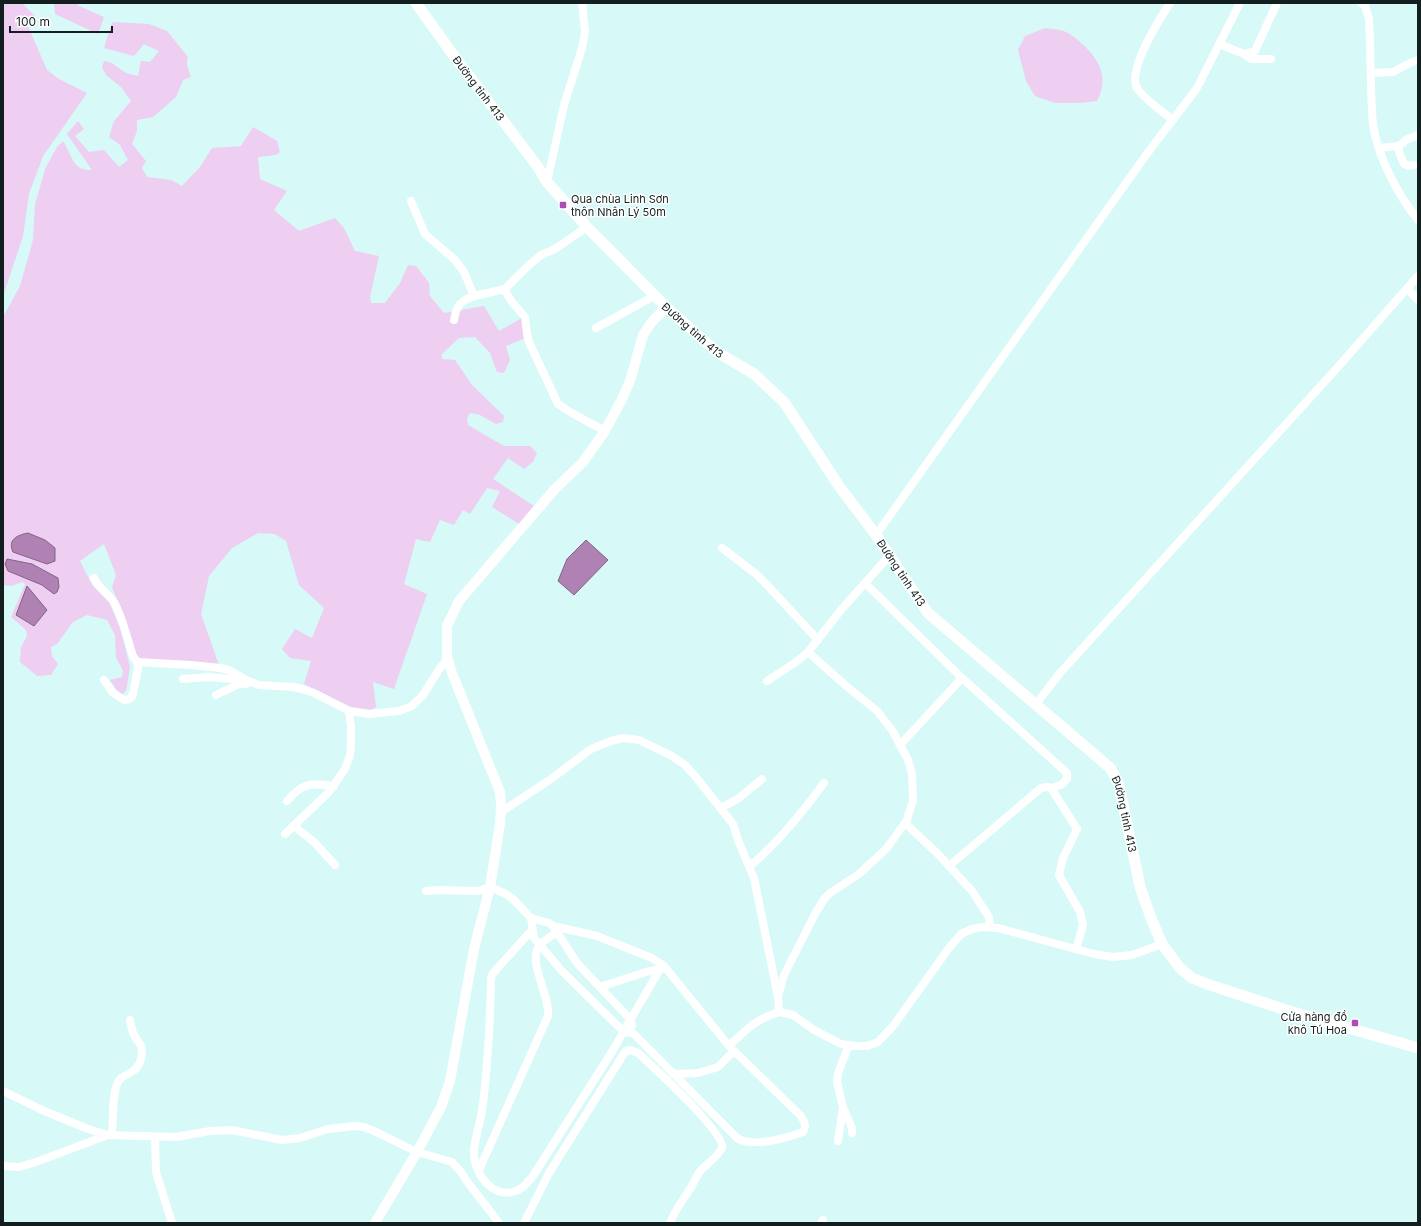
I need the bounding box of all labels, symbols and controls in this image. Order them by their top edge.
scale bar [10,8,112,34]
text: 100 m [16,14,50,29]
street label: Đường tỉnh 413 [450,53,508,124]
place label: Qua chùa Linh Sơn thôn Nhân Lý 50m [571,192,669,219]
marker: Qua chùa Linh Sơn thôn Nhân Lý 50m [558,200,568,210]
street label: Đường tỉnh 413 [659,299,726,361]
street label: Đường tỉnh 413 [874,537,929,609]
street label: Đường tỉnh 413 [1108,773,1140,854]
place label: Cửa hàng đồ khô Tú Hoa [1281,1010,1347,1037]
marker: Cửa hàng đồ khô Tú Hoa [1350,1018,1360,1028]

